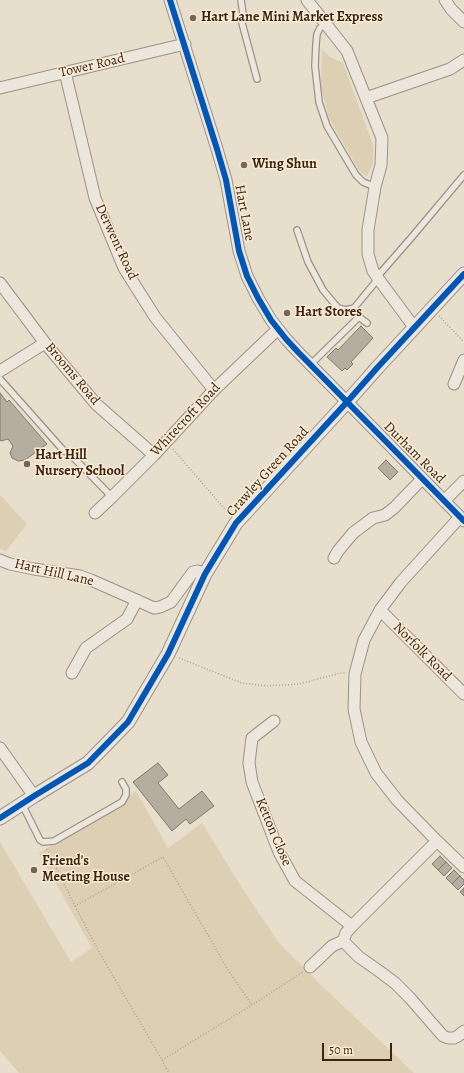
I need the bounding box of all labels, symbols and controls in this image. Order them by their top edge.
place label: Hart Lane Mini Market Express [201,10,383,26]
marker: Hart Lane Mini Market Express [188,13,198,23]
street label: Tower Road [58,50,126,82]
place label: Wing Shun [252,157,317,173]
marker: Wing Shun [239,160,249,170]
street label: Hart Lane [230,183,258,243]
street label: Derwent Road [91,201,141,283]
place label: Hart Stores [295,305,362,321]
marker: Hart Stores [282,308,292,318]
street label: Brooms Road [41,339,103,409]
street label: Whitecroft Road [148,380,224,460]
street label: Durham Road [380,419,448,487]
street label: Crawley Green Road [223,424,313,520]
place label: Hart Hill Nursery School [35,448,125,480]
marker: Hart Hill Nursery School [22,459,32,469]
street label: Hart Hill Lane [13,556,95,590]
street label: Norfolk Road [389,619,455,685]
street label: Ketton Close [251,795,295,869]
place label: Friend's Meeting House [42,854,130,886]
marker: Friend's Meeting House [29,865,39,875]
scale bar [324,1035,394,1061]
text: 50 m [329,1042,353,1058]

